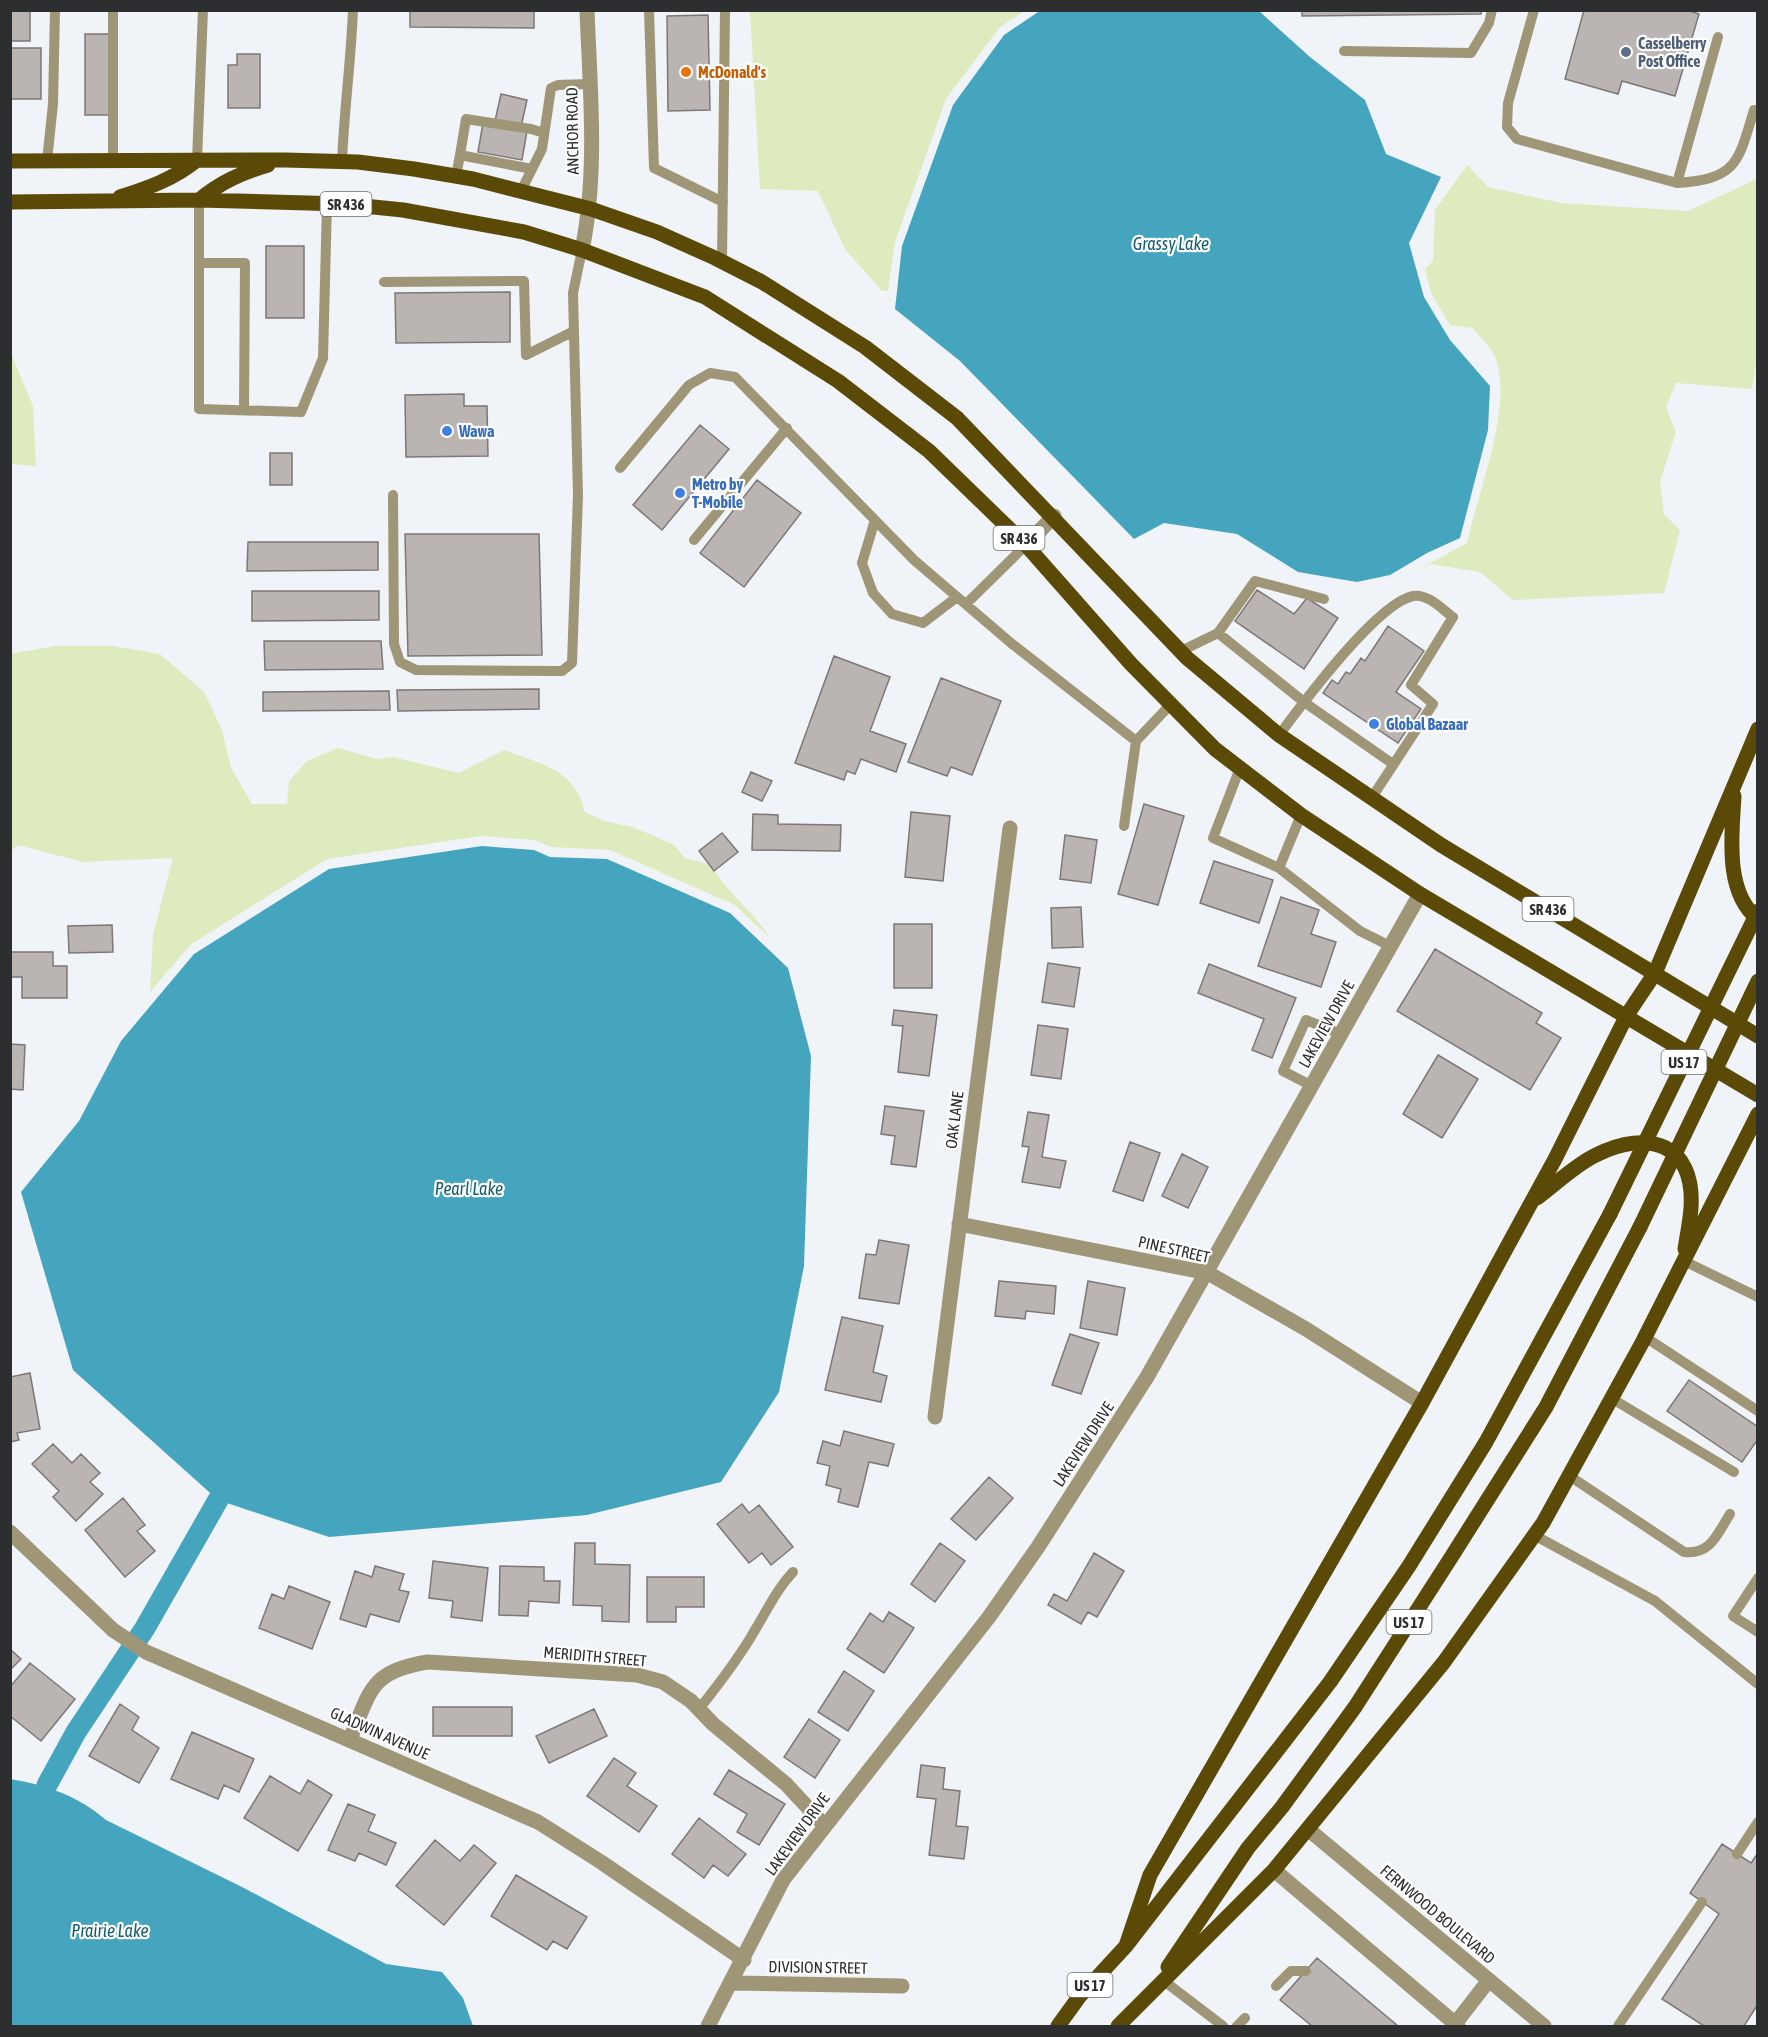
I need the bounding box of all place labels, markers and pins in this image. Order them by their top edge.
place label: Casselberry Post Office [1638,34,1707,70]
marker: Casselberry Post Office [1619,45,1633,59]
place label: McDonald's [698,63,767,81]
marker: McDonald's [679,65,693,79]
place label: Wawa [458,422,494,440]
marker: Wawa [440,424,454,438]
place label: Metro by T-Mobile [692,475,743,511]
marker: Metro by T-Mobile [673,486,687,500]
place label: Global Bazaar [1386,715,1468,733]
marker: Global Bazaar [1367,717,1381,731]

